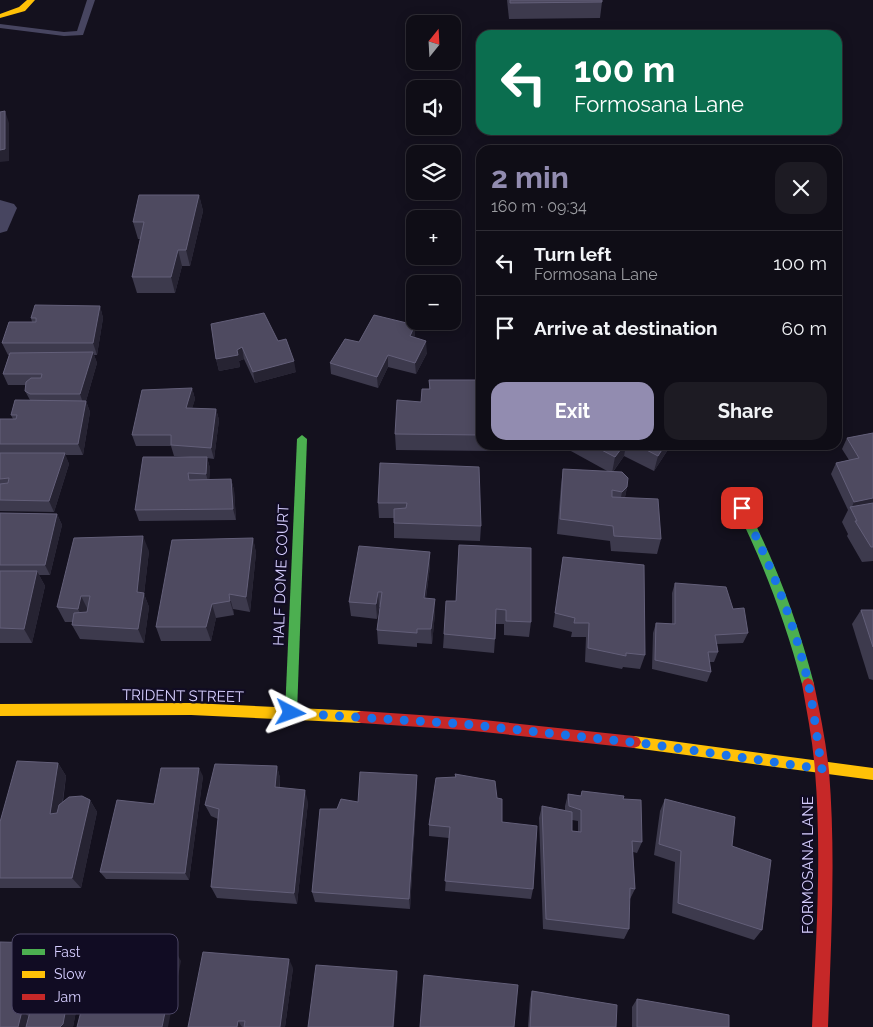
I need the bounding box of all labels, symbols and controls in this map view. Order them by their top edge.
north arrow [406,15,461,70]
map controls [406,15,461,330]
text: 100 m [574,49,675,90]
icon: left [491,50,556,115]
button: sound [406,80,461,135]
text: Formosana Lane [574,91,744,117]
button: layers [406,145,461,200]
text: 2 min [491,160,569,195]
button: close [775,162,827,214]
text: 160 m · 09:34 [491,197,587,216]
button: + [406,210,461,265]
text: Turn left [534,243,611,265]
icon: left [491,249,519,277]
text: 100 m [773,252,827,274]
text: Formosana Lane [534,265,658,284]
button: − [406,275,461,330]
icon: arrive [491,314,519,342]
text: Arrive at destination [534,317,718,339]
text: 60 m [782,317,827,339]
button: Exit [491,382,654,440]
button: Share [664,382,827,440]
pin [721,487,763,529]
icon: arrive [728,494,756,522]
street label: HALF DOME COURT [270,504,292,646]
street label: TRIDENT STREET [122,686,244,706]
position arrow [264,686,316,738]
street label: FORMOSANA LANE [799,796,817,934]
legend [12,934,178,1014]
text: Fast [54,944,81,960]
text: Slow [54,966,86,982]
text: Jam [54,989,81,1005]

